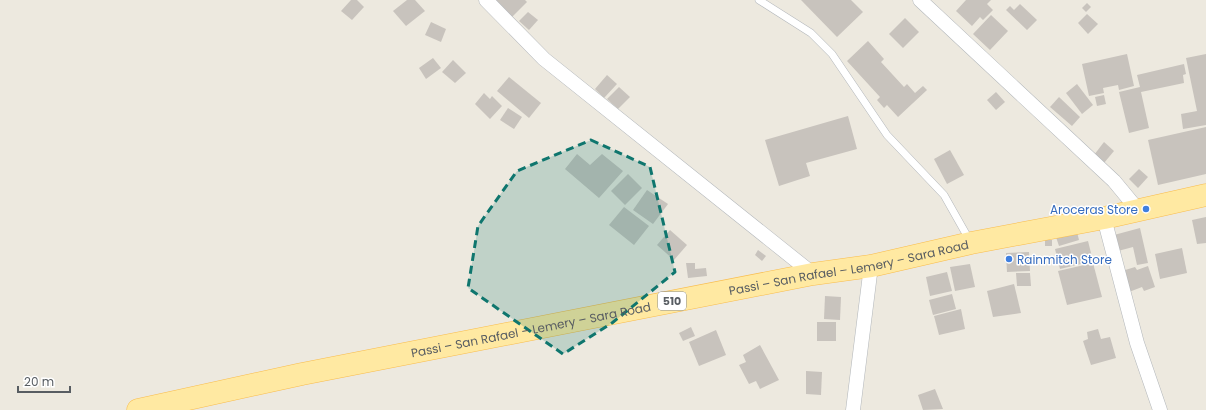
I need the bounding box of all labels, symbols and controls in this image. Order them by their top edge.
place label: Aroceras Store [1050,201,1138,218]
marker: Aroceras Store [1141,204,1151,214]
street label: Passi – San Rafael – Lemery – Sara Road [727,235,970,299]
place label: Rainmitch Store [1017,251,1112,268]
marker: Rainmitch Store [1004,254,1014,264]
road number: 510 [658,292,686,310]
street label: Passi – San Rafael – Lemery – Sara Road [409,297,652,361]
scale bar [18,368,70,394]
text: 20 m [24,373,54,390]

